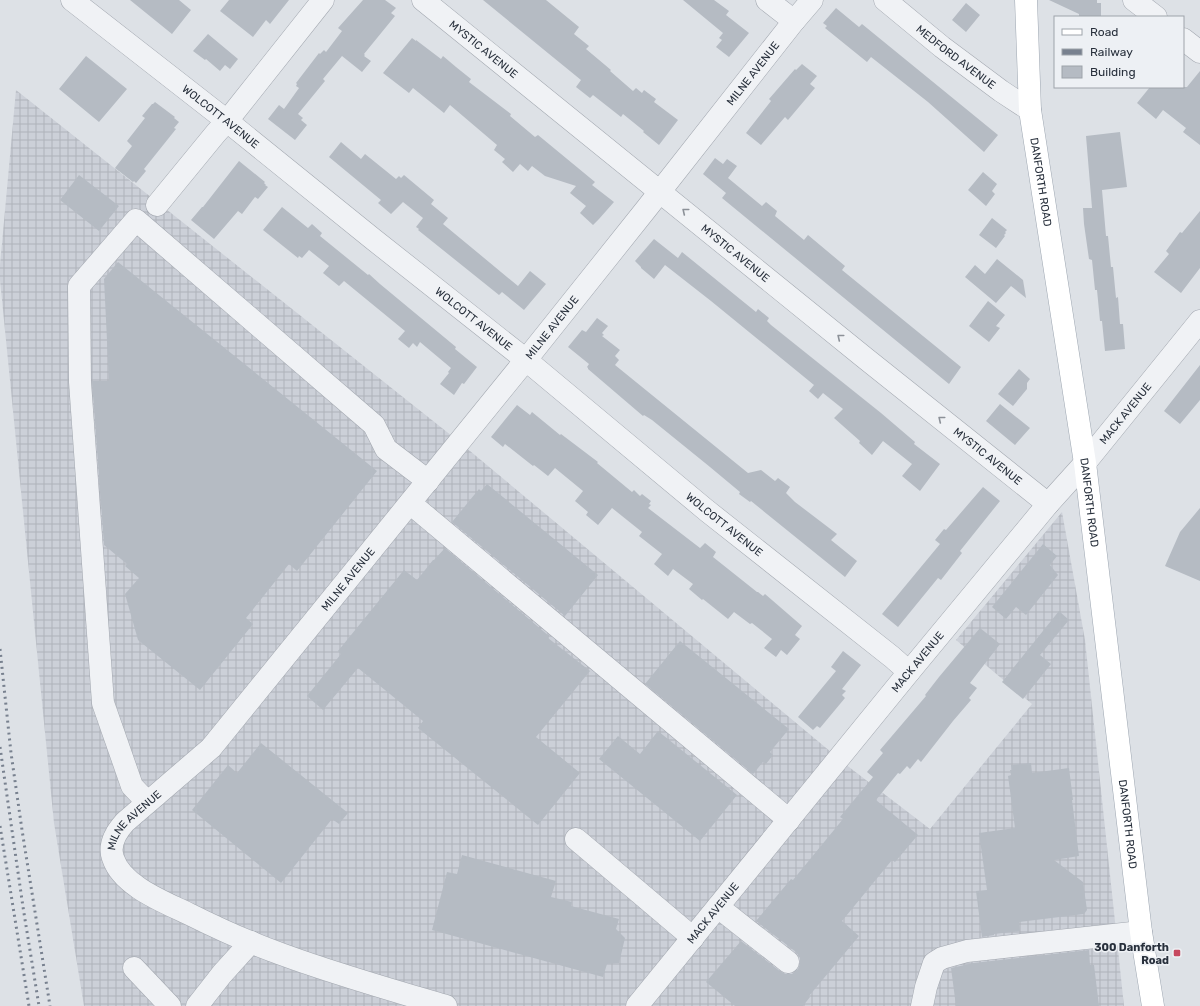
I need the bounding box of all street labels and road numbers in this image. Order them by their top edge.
street label: MYSTIC AVENUE [446,18,520,81]
street label: MEDFORD AVENUE [913,22,998,92]
street label: MILNE AVENUE [724,39,782,108]
street label: WOLCOTT AVENUE [179,82,262,152]
street label: DANFORTH ROAD [1027,137,1054,228]
street label: MYSTIC AVENUE [698,222,772,285]
street label: WOLCOTT AVENUE [432,285,515,354]
street label: MILNE AVENUE [523,293,582,362]
street label: MACK AVENUE [1097,380,1155,447]
street label: MYSTIC AVENUE [951,425,1025,488]
street label: DANFORTH ROAD [1077,457,1101,548]
street label: WOLCOTT AVENUE [683,490,765,559]
street label: MILNE AVENUE [319,545,378,614]
street label: MACK AVENUE [889,629,947,695]
street label: DANFORTH ROAD [1116,779,1139,870]
street label: MILNE AVENUE [105,788,164,851]
street label: MACK AVENUE [684,880,742,946]

